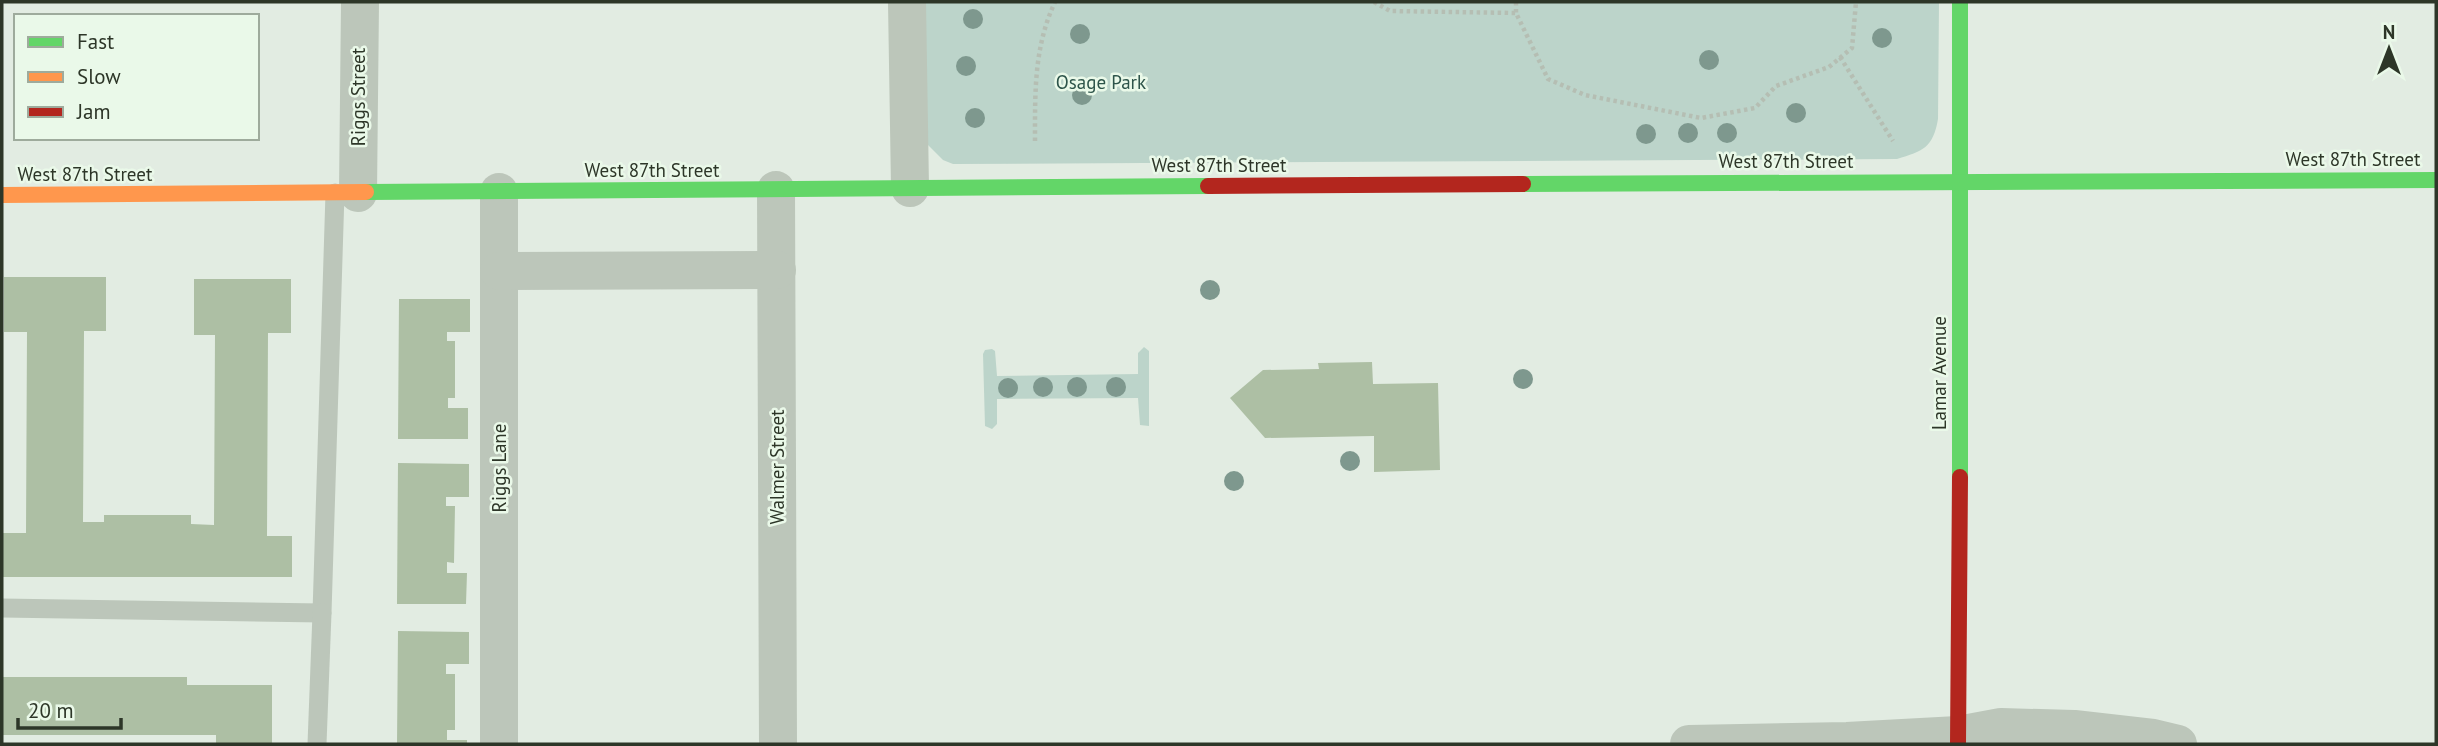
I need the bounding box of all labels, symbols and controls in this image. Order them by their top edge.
legend [14,14,259,140]
north arrow [2354,14,2424,84]
text: N [2383,20,2395,44]
text: Fast [77,28,114,55]
street label: Riggs Street [346,47,370,146]
text: Slow [77,63,121,90]
park label: Osage Park [1056,70,1146,94]
text: Jam [76,98,111,125]
street label: West 87th Street [2286,147,2421,171]
street label: West 87th Street [1719,149,1854,173]
street label: West 87th Street [1152,153,1287,177]
street label: West 87th Street [585,158,720,182]
street label: West 87th Street [18,162,153,186]
street label: Lamar Avenue [1927,316,1951,430]
street label: Walmer Street [765,409,789,525]
street label: Riggs Lane [487,424,511,512]
scale bar [18,686,121,730]
text: 20 m [28,697,74,724]

